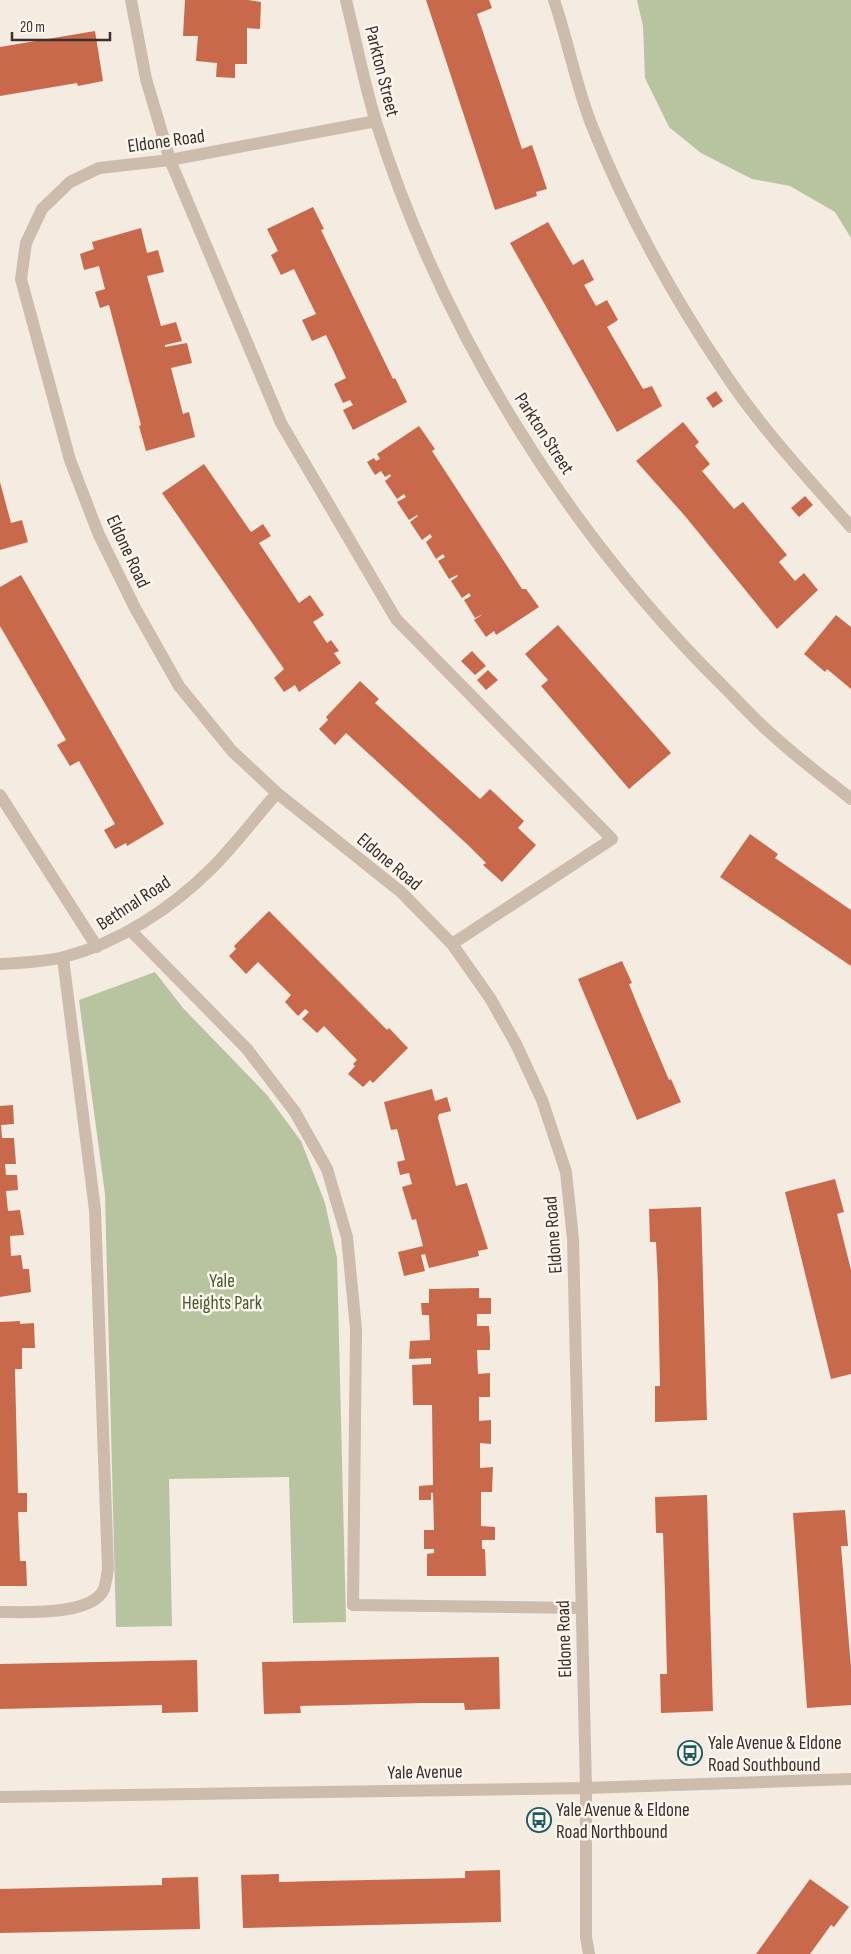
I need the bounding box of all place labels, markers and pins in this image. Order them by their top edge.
place label: Yale Avenue & Eldone Road Southbound [708,1732,842,1777]
bus stop icon: Yale Avenue & Eldone Road Southbound [677,1740,703,1766]
place label: Yale Avenue & Eldone Road Northbound [556,1799,690,1844]
bus stop icon: Yale Avenue & Eldone Road Northbound [526,1807,552,1833]

